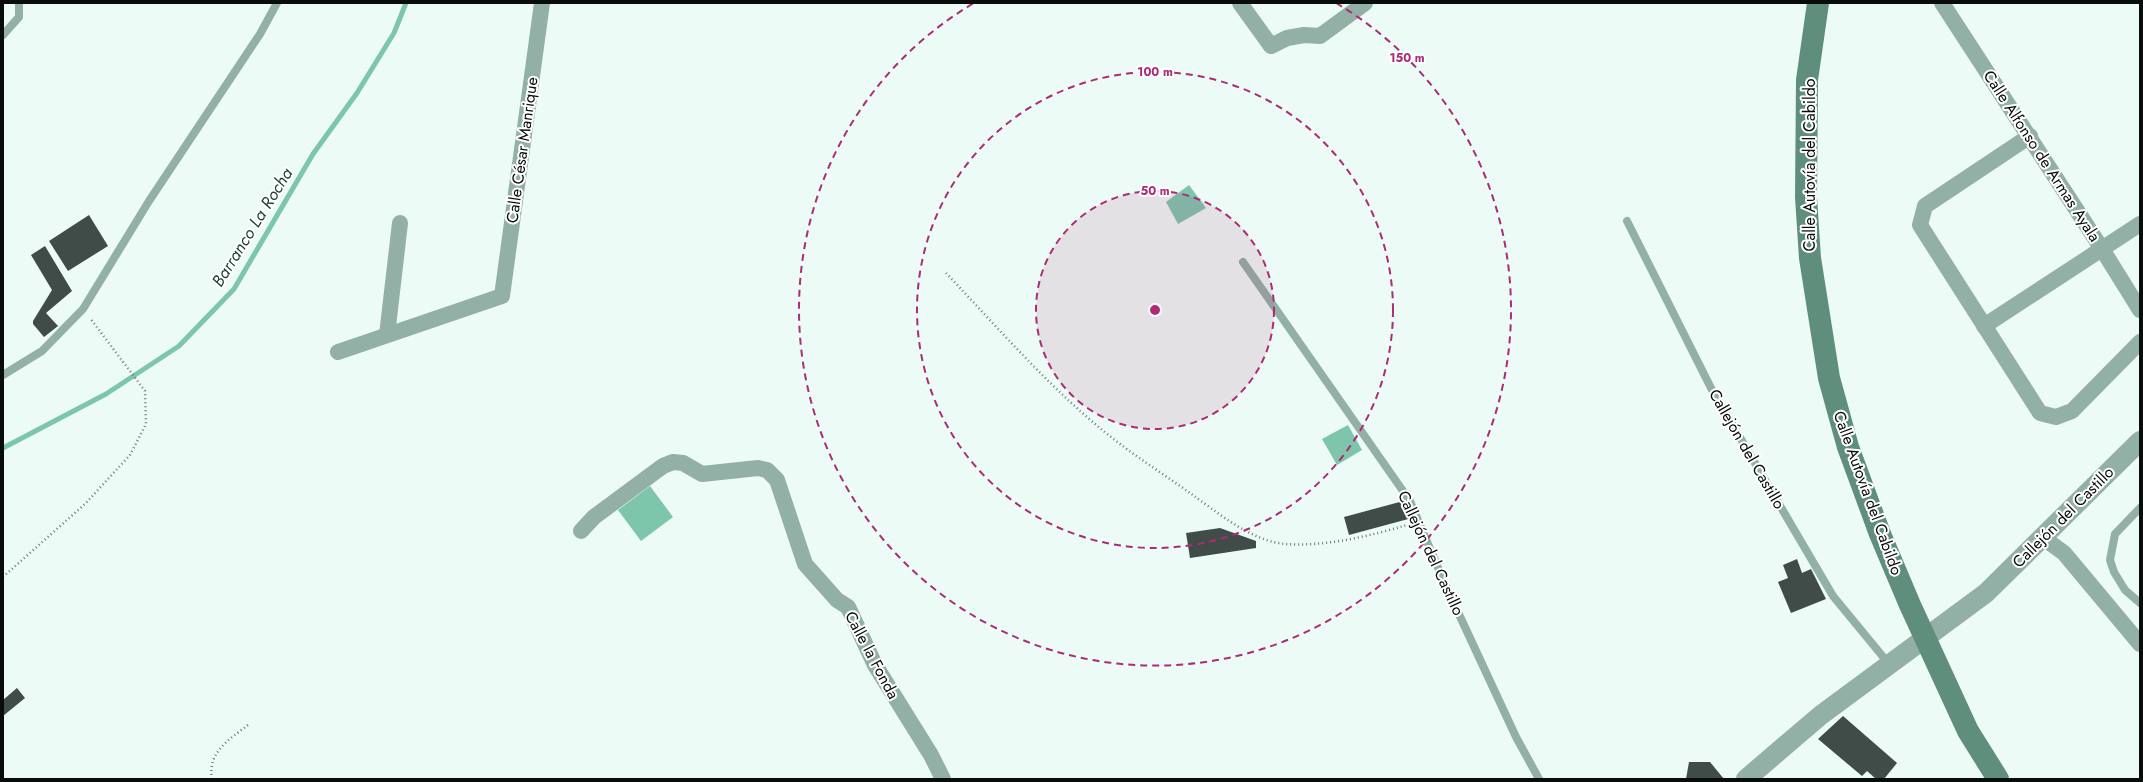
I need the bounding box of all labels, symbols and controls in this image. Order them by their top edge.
text: 150 m [1389,49,1425,67]
text: 100 m [1137,63,1173,81]
street label: Calle Alfonso de Armas Ayala [1978,66,2106,246]
street label: Calle César Manrique [500,76,544,224]
street label: Calle Autovía del Cabildo [1798,78,1821,252]
water label: Barranco La Rocha [206,162,299,291]
text: 50 m [1140,182,1170,200]
centre of rings [1148,303,1162,317]
street label: Callejón del Castillo [1703,385,1791,514]
street label: Calle Autovía del Cabildo [1828,408,1908,578]
street label: Callejón del Castillo [2007,461,2119,573]
street label: Callejón del Castillo [1392,487,1470,619]
street label: Calle la Fonda [839,607,905,703]

